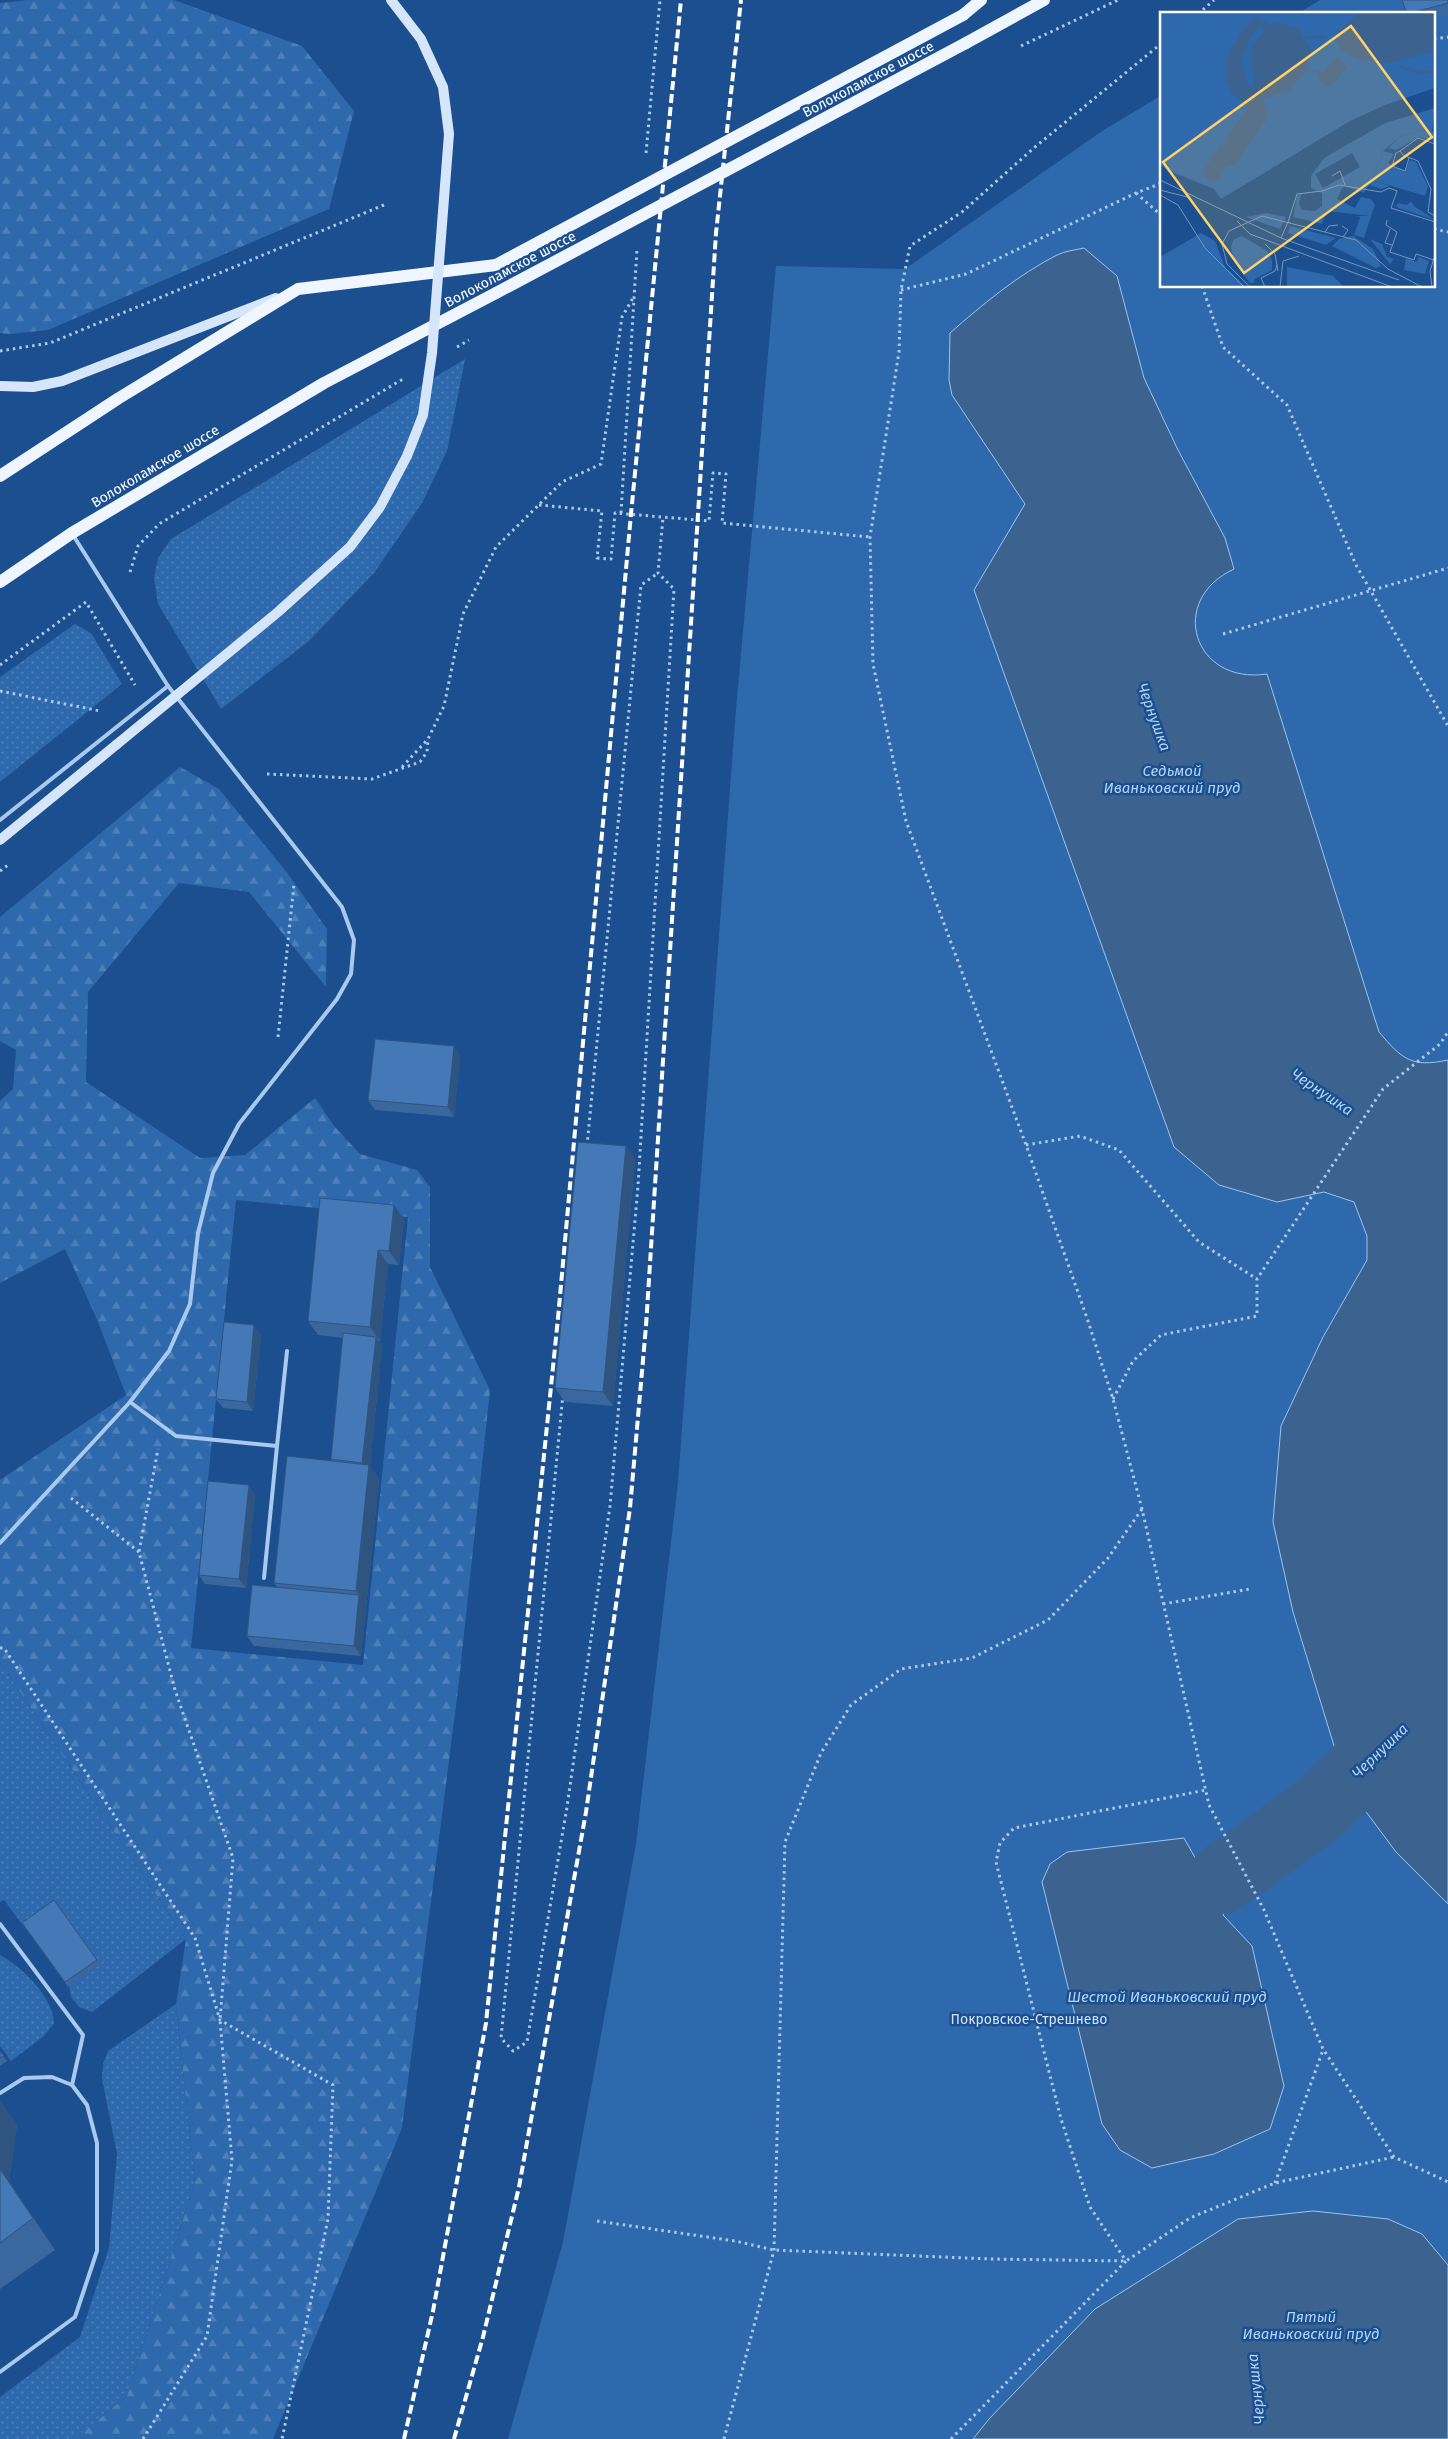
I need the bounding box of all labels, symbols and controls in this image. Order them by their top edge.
inset map [1160,12,1436,288]
street label: Волоколамское шоссе [800,38,937,121]
street label: Волоколамское шоссе [442,228,579,311]
street label: Волоколамское шоссе [88,422,222,511]
water label: Чернушка [1133,681,1175,753]
water label: Седьмой Иваньковский пруд [1104,762,1240,797]
water label: Чернушка [1288,1065,1356,1119]
water label: Чернушка [1348,1720,1412,1782]
water label: Шестой Иваньковский пруд [1067,1988,1267,2006]
park label: Покровское-Стрешнево [951,2011,1108,2028]
water label: Пятый Иваньковский пруд [1243,2308,1379,2343]
water label: Чернушка [1243,2353,1269,2425]

